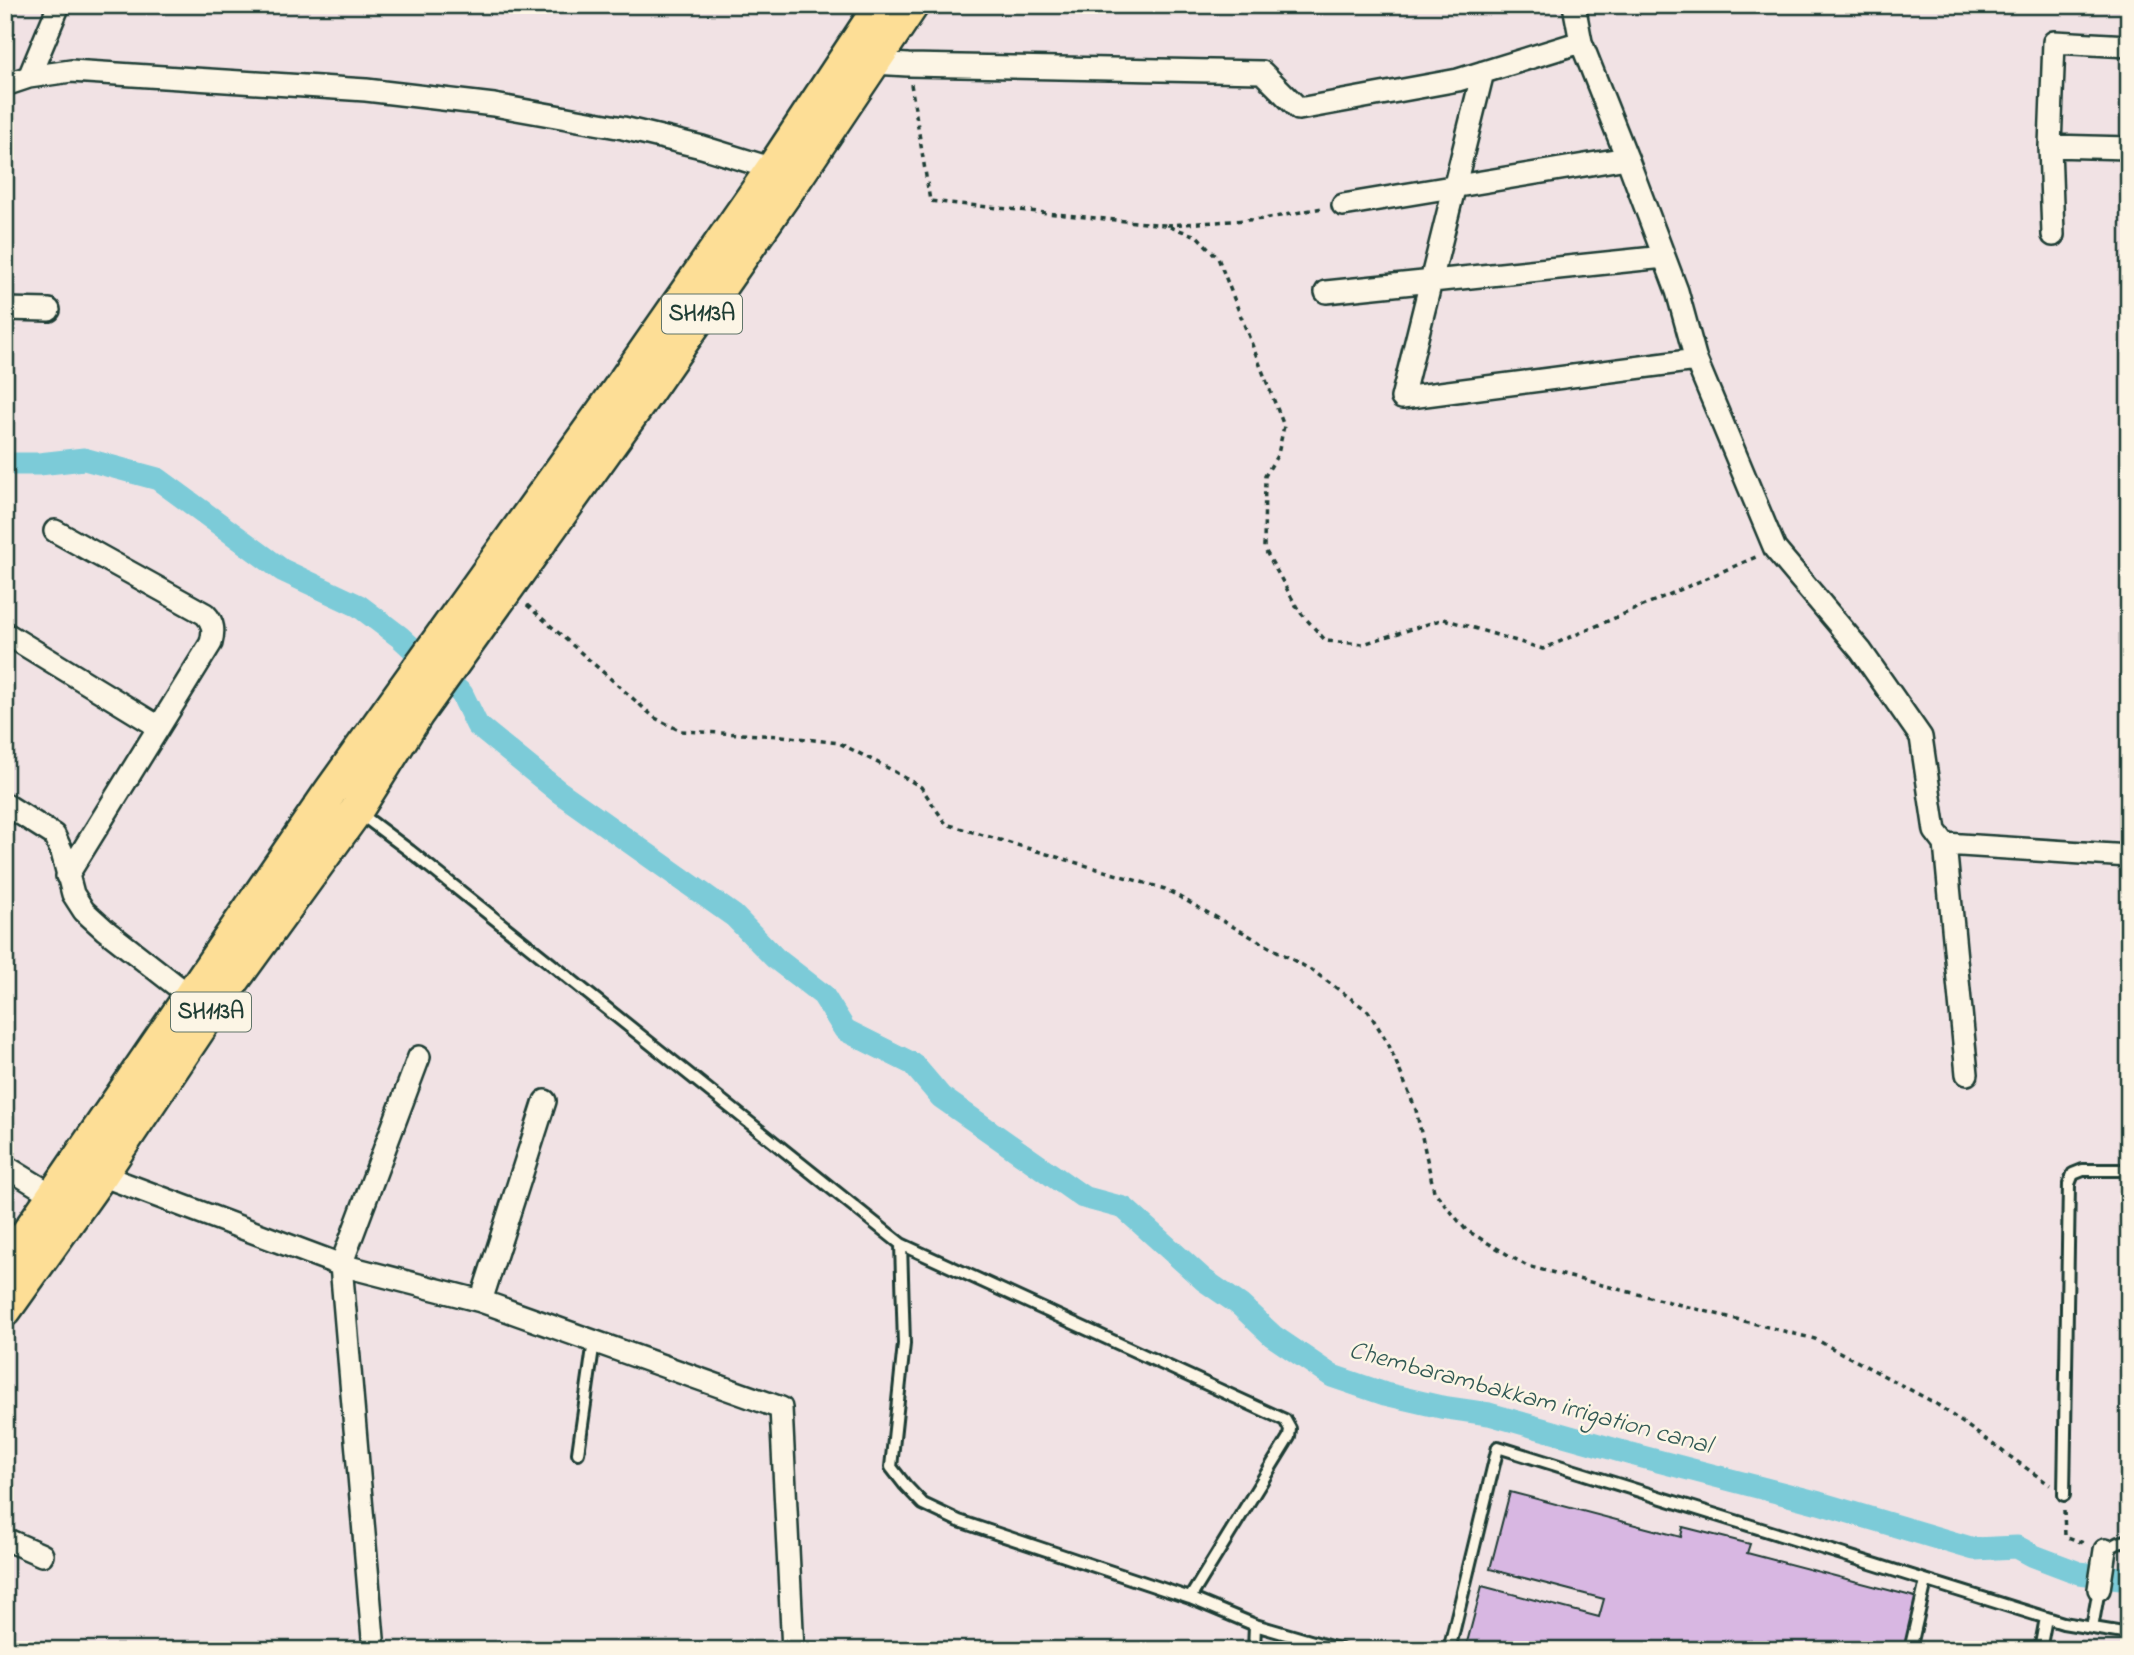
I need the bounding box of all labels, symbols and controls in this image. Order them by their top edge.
road number: SH113A [662,294,742,334]
road number: SH113A [171,993,251,1032]
water label: Chembarambakkam irrigation canal [1344,1332,1718,1466]

